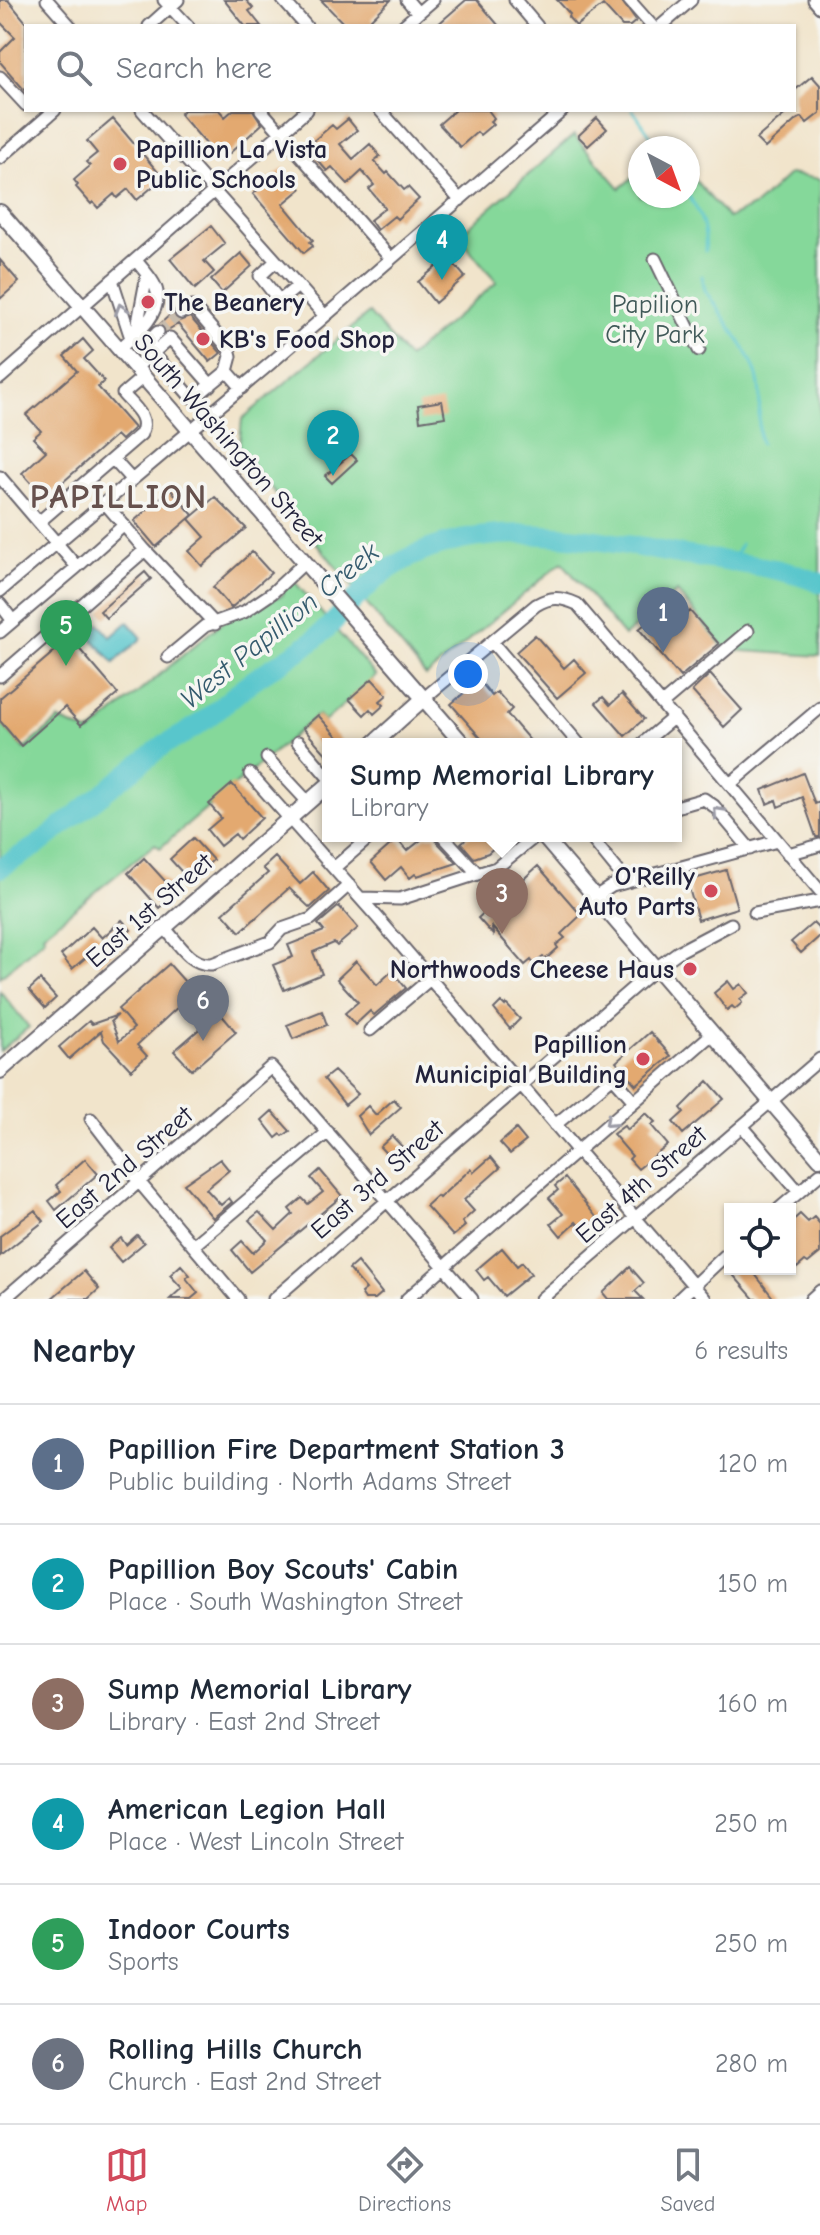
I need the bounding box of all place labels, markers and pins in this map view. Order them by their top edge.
place label: Papillion La Vista Public Schools [136,135,327,195]
marker: Papillion La Vista Public Schools [111,155,129,173]
pin: 4 [416,214,468,280]
place label: The Beanery [164,288,305,318]
marker: The Beanery [139,293,157,311]
place label: KB's Food Shop [219,325,395,355]
marker: KB's Food Shop [194,330,212,348]
pin: 2 [307,410,359,476]
pin: 1 [637,587,689,653]
pin: 5 [40,600,92,666]
place label: O'Reilly Auto Parts [579,862,695,922]
pin: 3 [476,868,528,934]
marker: O'Reilly Auto Parts [702,882,720,900]
place label: Northwoods Cheese Haus [390,955,674,985]
marker: Northwoods Cheese Haus [681,960,699,978]
pin: 6 [177,975,229,1041]
place label: Papillion Municipial Building [415,1030,627,1090]
marker: Papillion Municipial Building [634,1050,652,1068]

